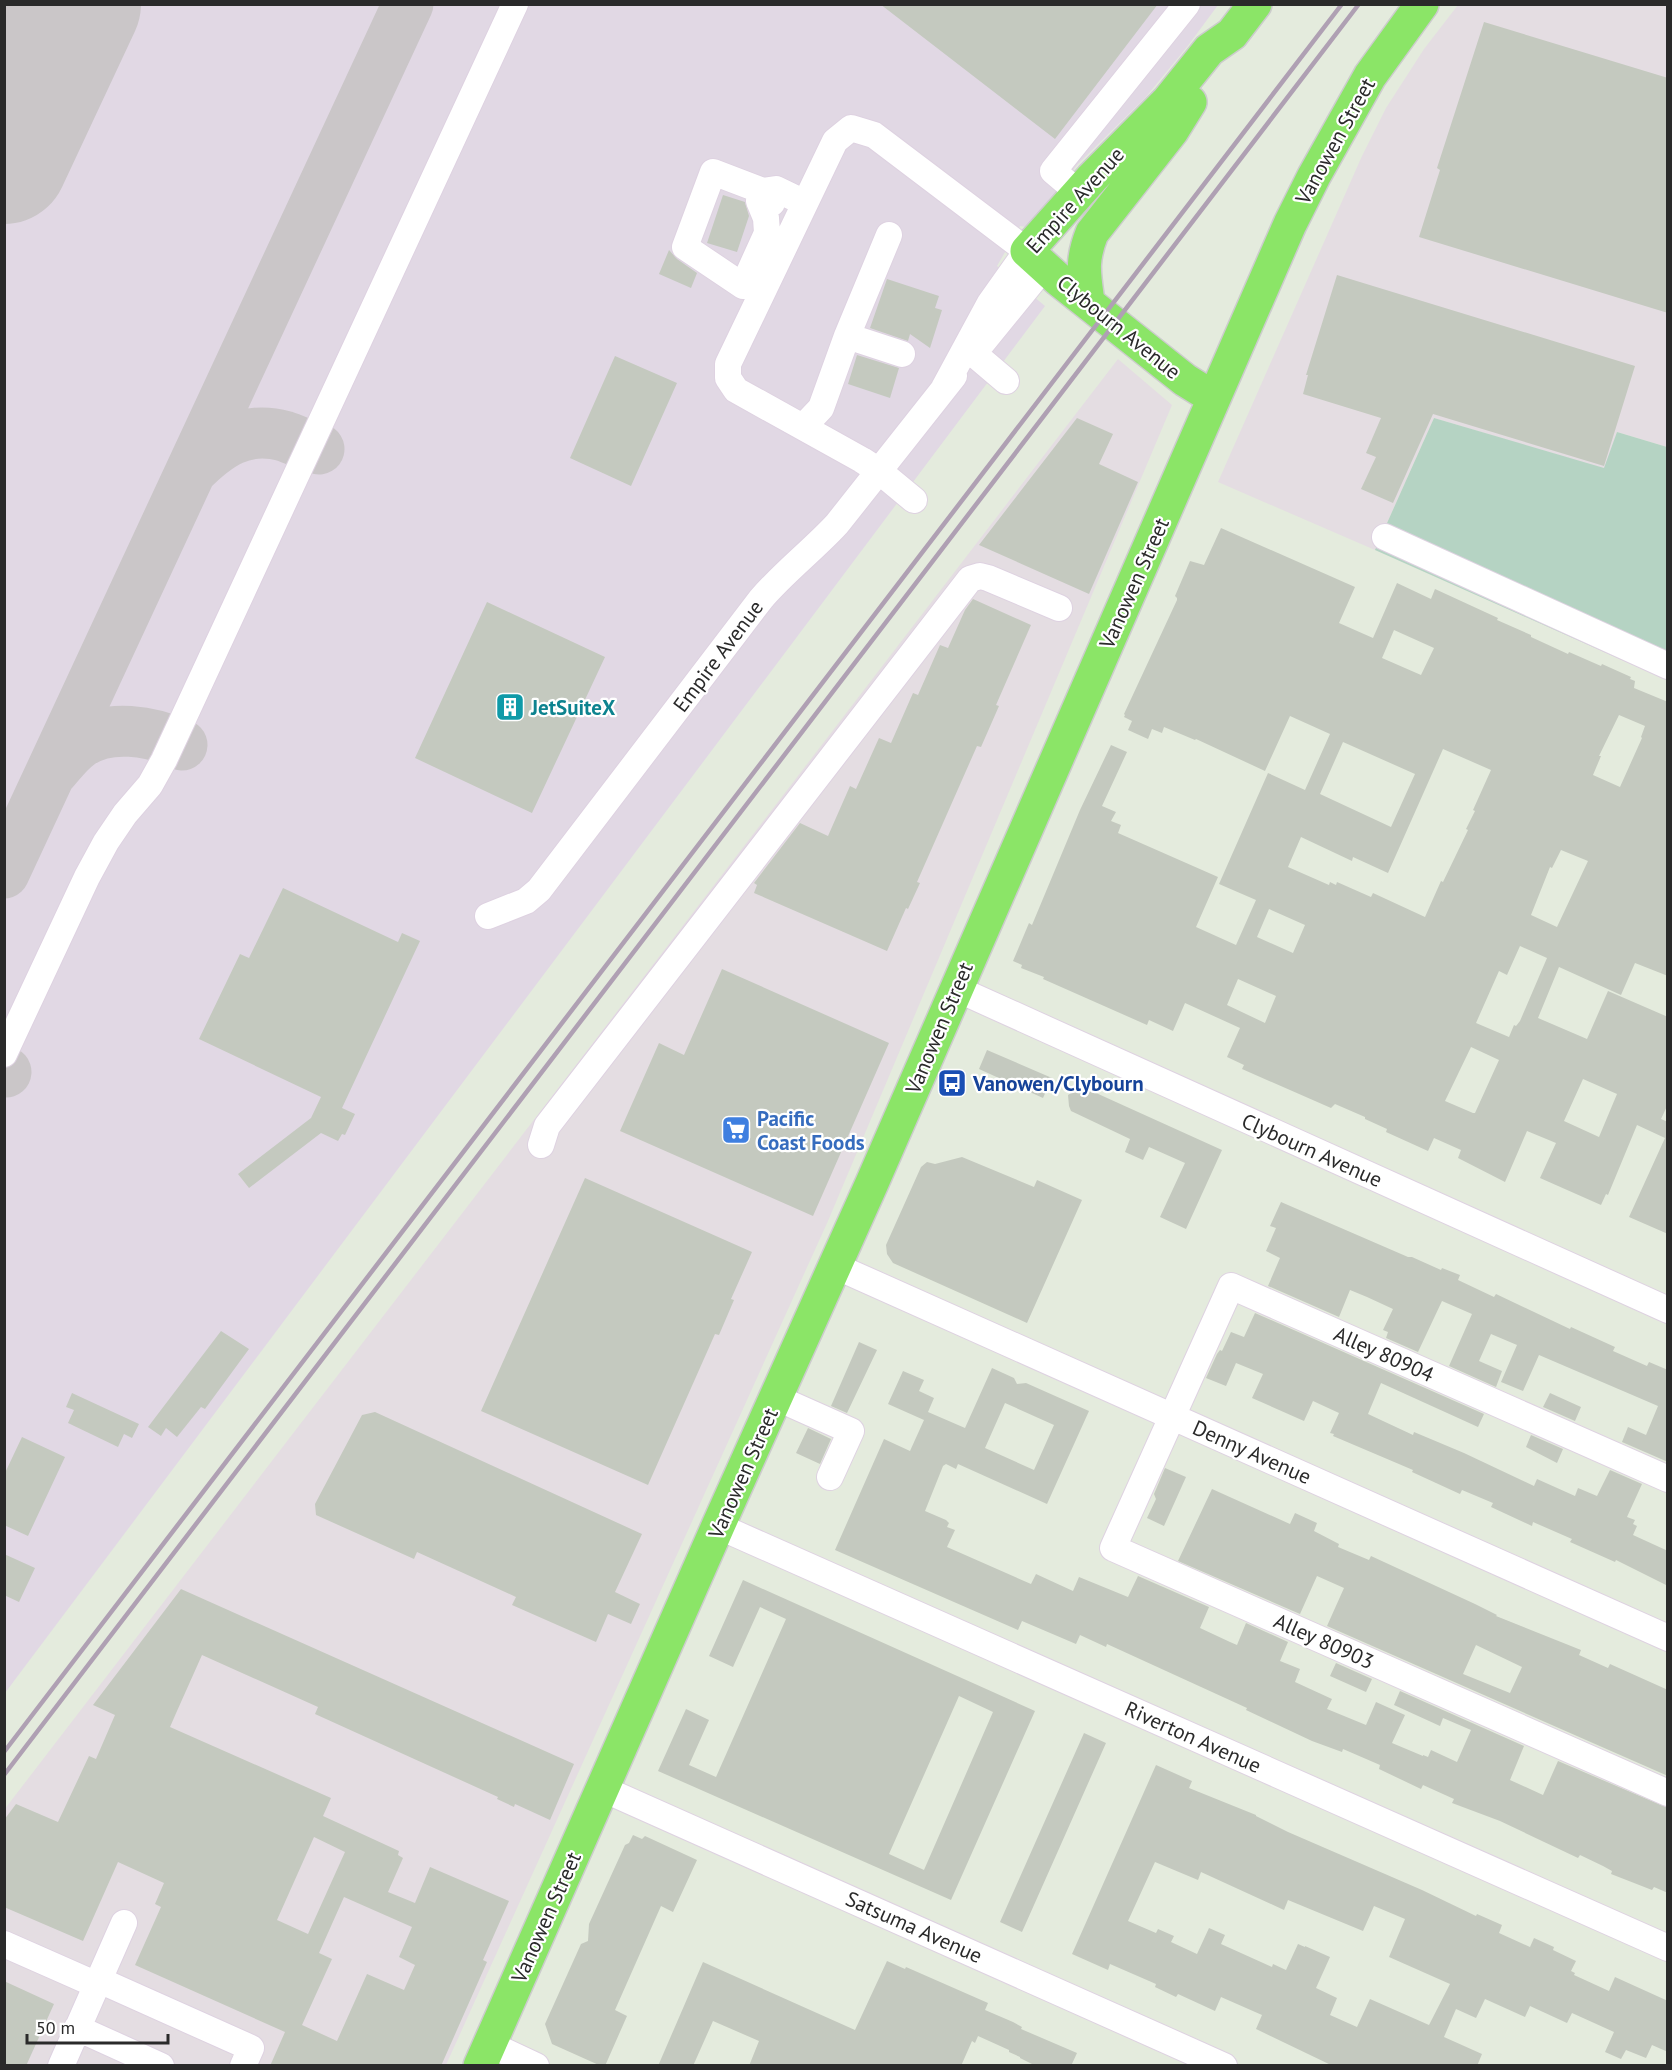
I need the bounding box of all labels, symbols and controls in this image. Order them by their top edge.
street label: Vanowen Street [1289,73,1381,210]
street label: Empire Avenue [1020,141,1130,259]
street label: Clybourn Avenue [1052,269,1186,385]
street label: Vanowen Street [1093,513,1175,654]
street label: Empire Avenue [667,595,769,717]
building icon: JetSuiteX [494,691,526,723]
place label: JetSuiteX [530,694,616,721]
street label: Vanowen Street [899,958,979,1099]
bus stop icon: Vanowen/Clybourn [936,1067,968,1099]
place label: Vanowen/Clybourn [972,1070,1144,1097]
place label: Pacific Coast Foods [757,1105,865,1156]
street label: Clybourn Avenue [1238,1107,1386,1193]
supermarket icon: Pacific Coast Foods [720,1114,752,1146]
street label: Alley 80904 [1330,1320,1438,1388]
street label: Vanowen Street [702,1403,784,1544]
street label: Denny Avenue [1189,1414,1315,1490]
street label: Alley 80903 [1270,1607,1378,1675]
street label: Riverton Avenue [1121,1695,1265,1779]
street label: Vanowen Street [505,1847,587,1988]
street label: Satsuma Avenue [841,1885,987,1969]
scale bar [27,2007,168,2045]
text: 50 m [36,2016,75,2039]

